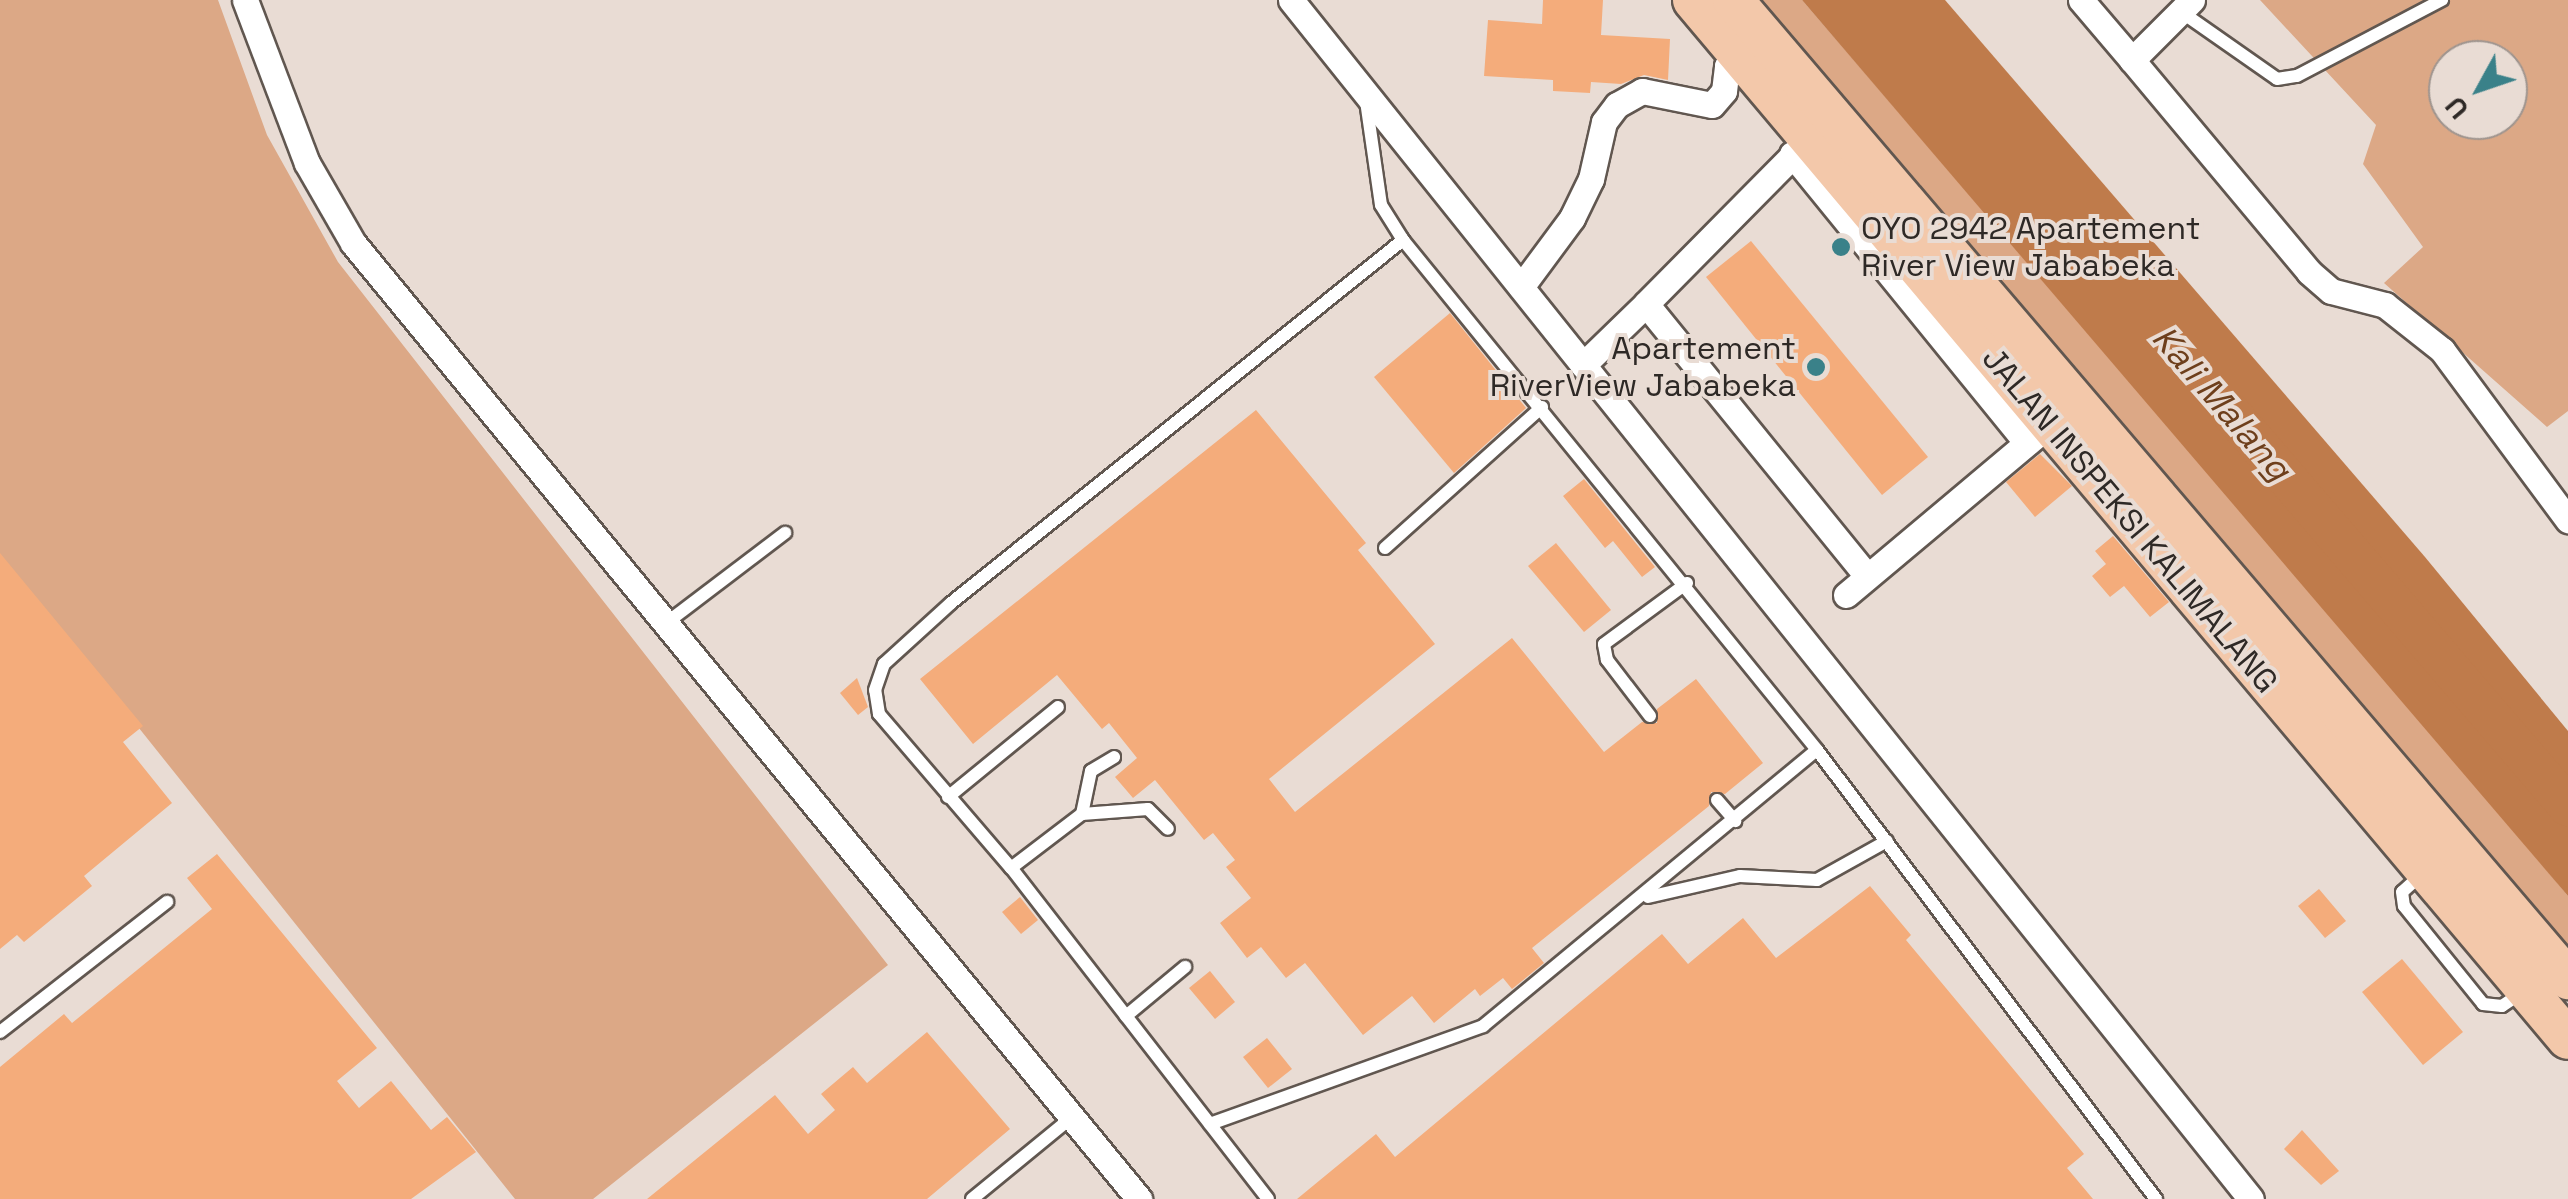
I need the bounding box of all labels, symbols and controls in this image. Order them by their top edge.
north arrow [2428,40,2528,140]
text: U [2437,89,2476,127]
place label: OYO 2942 Apartement River View Jababeka [1861,210,2201,285]
marker: OYO 2942 Apartement River View Jababeka [1830,236,1852,258]
water label: Kali Malang [2144,317,2300,489]
place label: Apartement RiverView Jababeka [1490,330,1796,405]
street label: JALAN INSPEKSI KALIMALANG [1974,340,2286,700]
marker: Apartement RiverView Jababeka [1805,356,1827,378]

